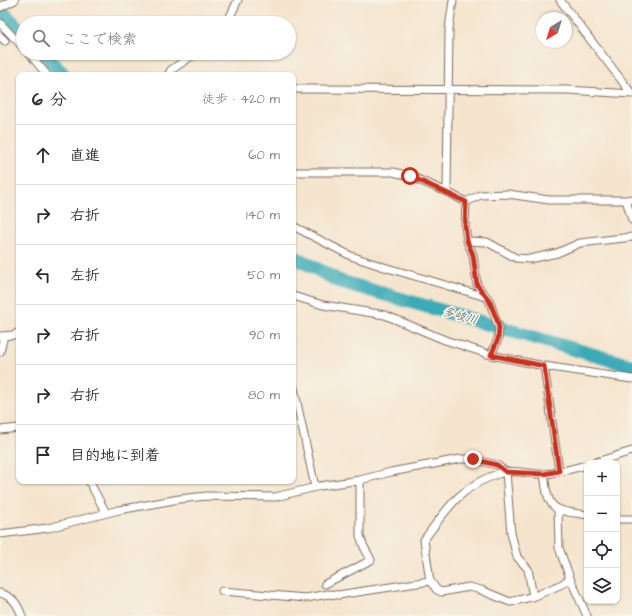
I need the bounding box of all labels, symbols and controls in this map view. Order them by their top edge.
north arrow [536,12,572,48]
search box [16,16,296,60]
icon: search [30,27,52,49]
text: ここで検索 [62,29,137,50]
text: 6 分 [32,88,66,112]
text: 徒歩 · 420 m [202,90,280,108]
icon: ahead [32,144,54,166]
text: 直進 [70,145,100,166]
text: 60 m [248,146,280,164]
route start [401,167,419,185]
icon: right [32,204,54,226]
text: 右折 [70,205,100,226]
text: 140 m [246,206,280,224]
icon: left [32,264,54,286]
text: 左折 [70,265,100,286]
text: 50 m [247,266,280,284]
water label: 多岐川 [440,303,480,329]
icon: right [32,324,54,346]
text: 右折 [70,325,100,346]
text: 90 m [249,326,280,344]
icon: right [32,384,54,406]
text: 右折 [70,385,100,406]
text: 80 m [248,386,280,404]
icon: arrive [32,444,54,466]
text: 目的地に到着 [70,445,160,466]
route end [464,450,482,468]
map controls [584,460,620,604]
button: + [584,460,620,496]
button: − [584,496,620,532]
button: locate [584,532,620,568]
button: layers [584,568,620,604]

